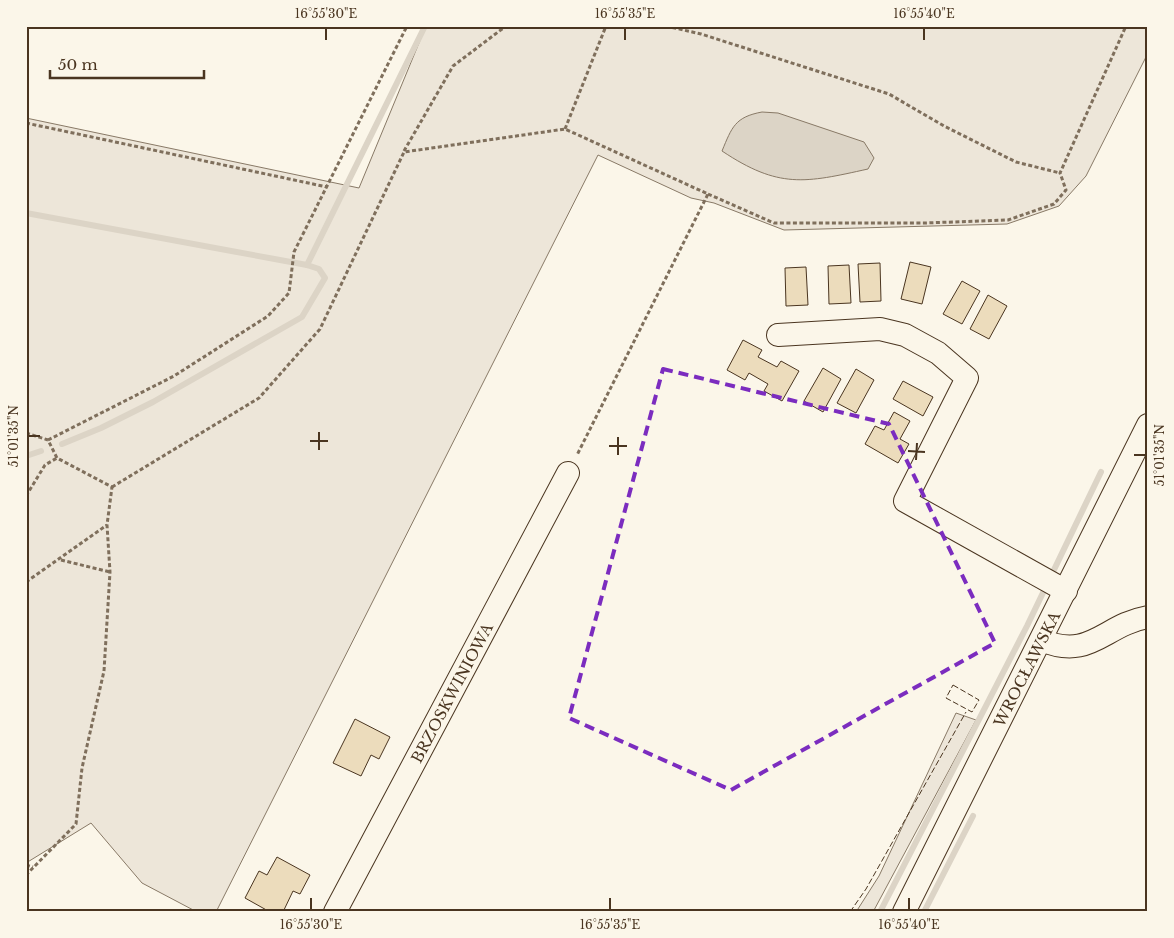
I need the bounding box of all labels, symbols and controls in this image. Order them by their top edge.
text: 16°55'30"E [295,6,357,21]
text: 16°55'35"E [595,6,656,21]
text: 16°55'40"E [893,6,955,21]
scale bar [50,48,204,80]
text: 50 m [58,55,98,74]
text: 51°01'35"N [6,405,21,467]
text: 51°01'35"N [1152,424,1167,486]
street label: WROCŁAWSKA [989,608,1065,731]
street label: BRZOSKWINIOWA [407,619,497,766]
text: 16°55'30"E [280,917,342,932]
text: 16°55'35"E [580,917,641,932]
text: 16°55'40"E [878,917,940,932]

